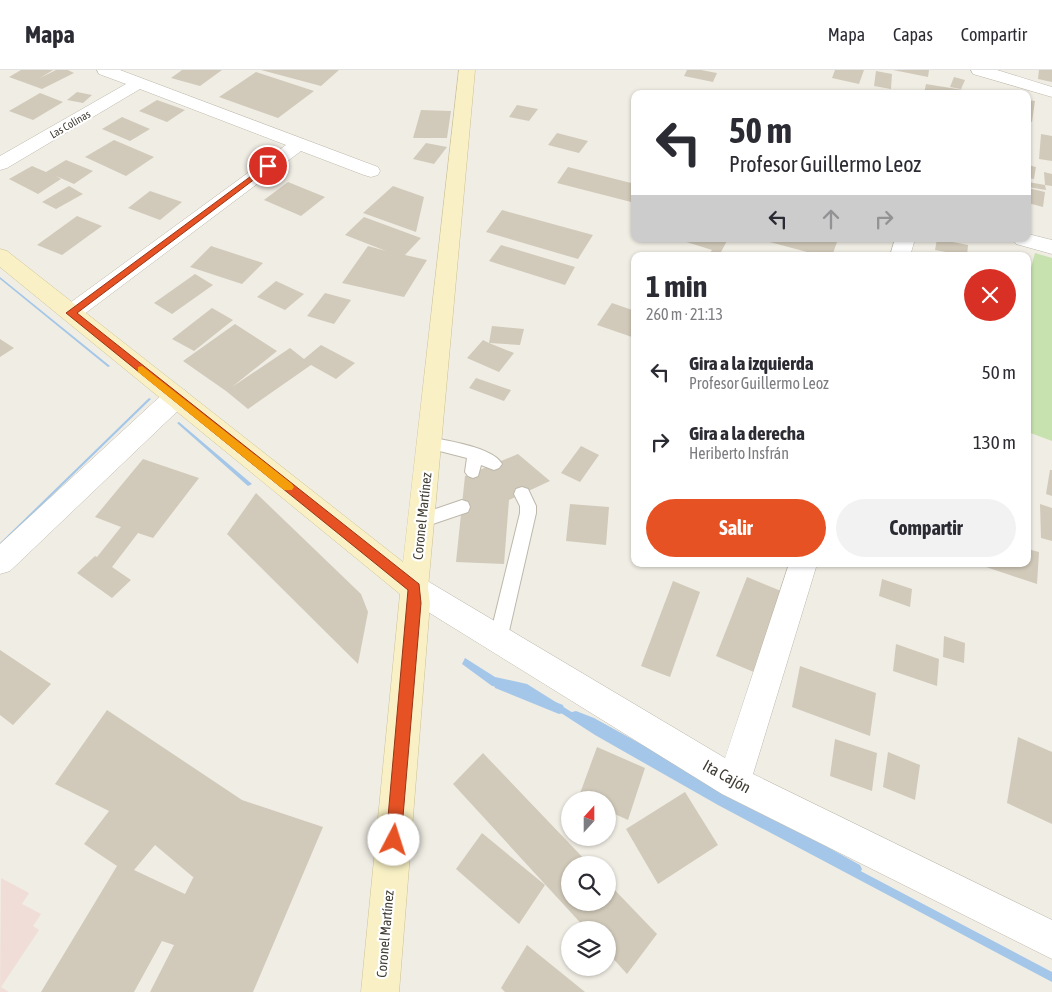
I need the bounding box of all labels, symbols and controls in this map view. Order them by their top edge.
text: Mapa [25,21,75,48]
text: Mapa [828,24,865,45]
text: Capas [893,24,933,45]
text: Compartir [961,24,1027,45]
street label: Las Colinas [48,108,92,140]
icon: left [646,110,711,175]
text: 50 m [729,110,792,150]
pin [247,145,289,187]
text: Profesor Guillermo Leoz [729,151,921,177]
icon: arrive [254,152,282,180]
icon: left [764,205,792,233]
icon: ahead [817,205,845,233]
icon: right [870,205,898,233]
text: 1 min [646,269,707,303]
button: close [964,269,1016,321]
text: 260 m · 21:13 [646,305,723,323]
text: Gira a la izquierda [689,352,814,374]
icon: left [646,358,674,386]
text: 50 m [982,361,1016,383]
text: Profesor Guillermo Leoz [689,374,829,392]
text: Gira a la derecha [689,422,805,444]
icon: right [646,428,674,456]
text: 130 m [973,431,1016,453]
text: Heriberto Insfrán [689,444,789,462]
street label: Coronel Martínez [409,472,435,560]
button: Salir [646,499,826,557]
button: Compartir [836,499,1016,557]
street label: Ita Cajón [699,756,754,797]
north arrow [561,791,616,846]
map controls [561,791,616,976]
position arrow [367,813,419,865]
button: search [561,856,616,911]
street label: Coronel Martínez [373,890,397,978]
button: layers [561,921,616,976]

